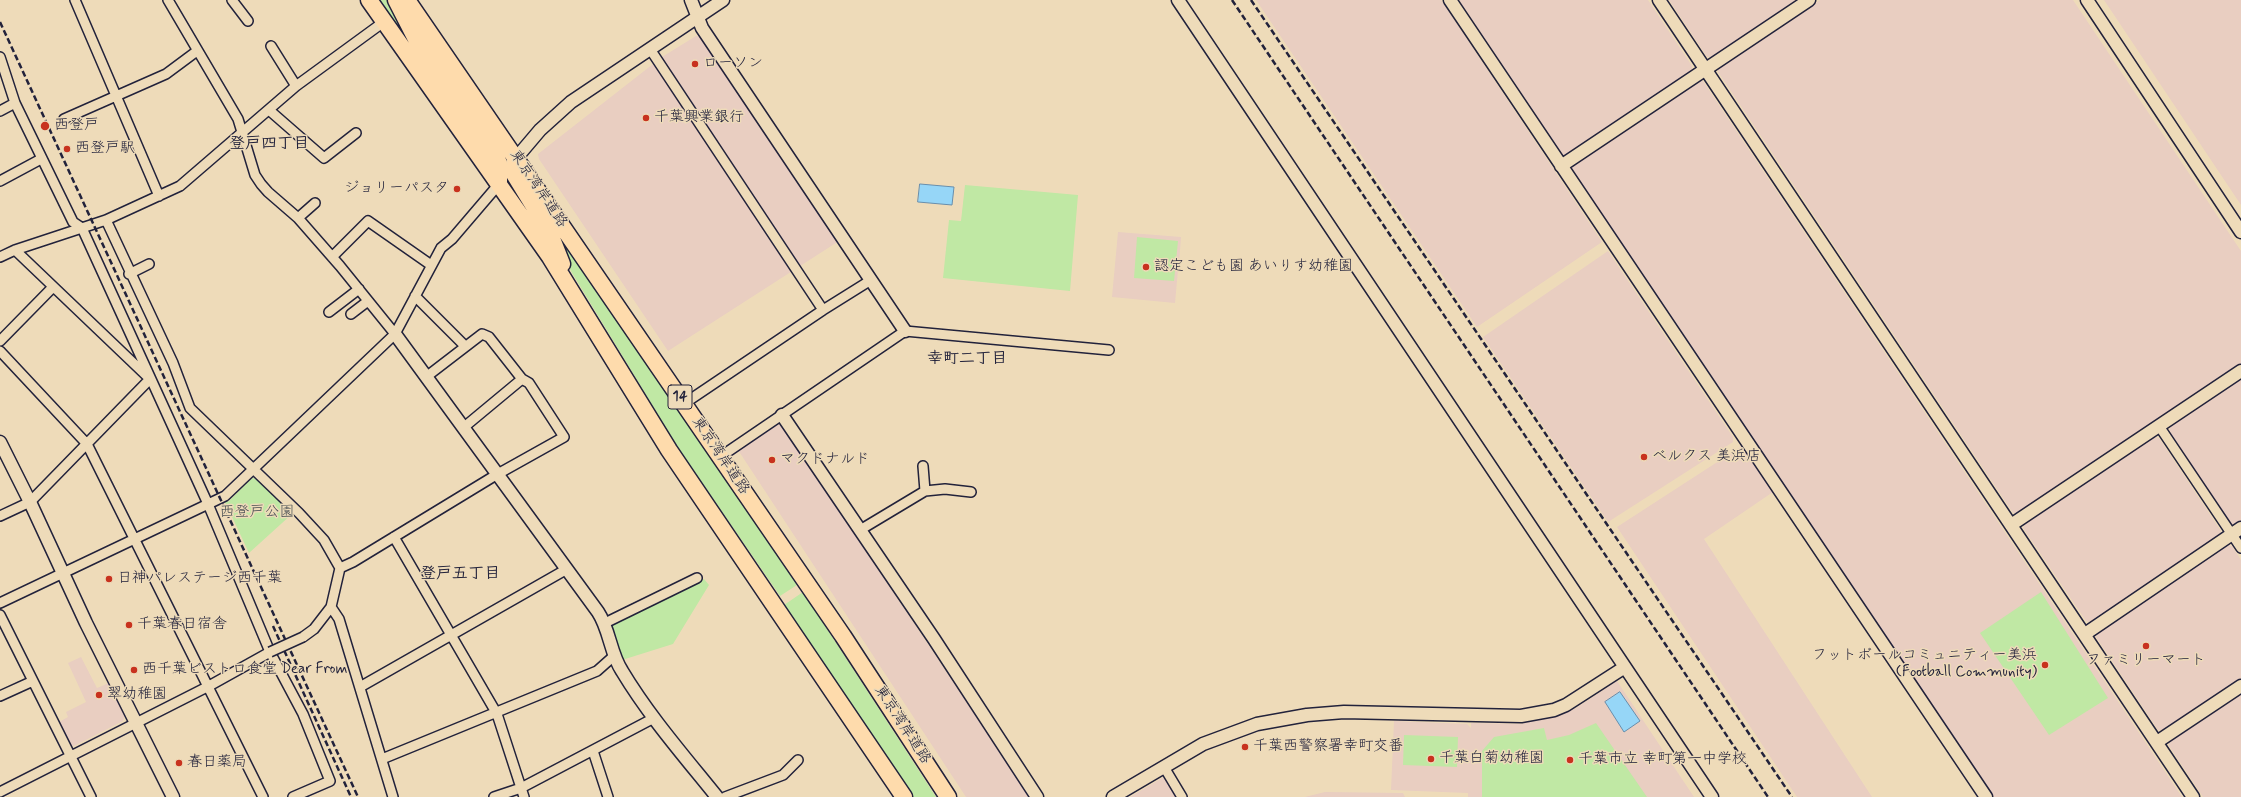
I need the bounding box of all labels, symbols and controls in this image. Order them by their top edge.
place label: ローソン [703,55,763,73]
marker: ローソン [690,59,700,69]
place label: 千葉興業銀行 [654,109,744,127]
marker: 千葉興業銀行 [641,113,651,123]
place label: 西登戸 [54,117,99,135]
marker: 西登戸 [39,120,51,132]
district label: 登戸四丁目 [229,135,309,155]
place label: 西登戸駅 [75,140,135,158]
marker: 西登戸駅 [62,144,72,154]
street label: 東京湾岸道路 [505,147,571,231]
place label: ジョリーパスタ [344,180,449,198]
marker: ジョリーパスタ [452,184,462,194]
place label: 認定こども園 あいりす幼稚園 [1154,258,1353,276]
marker: 認定こども園 あいりす幼稚園 [1141,262,1151,272]
district label: 幸町二丁目 [927,350,1007,370]
road number: 14 [668,385,692,409]
street label: 東京湾岸道路 [687,414,753,498]
place label: ベルクス 美浜店 [1652,448,1761,466]
place label: マクドナルド [780,451,870,469]
marker: ベルクス 美浜店 [1639,452,1649,462]
marker: マクドナルド [767,455,777,465]
park label: 西登戸公園 [220,504,294,522]
district label: 登戸五丁目 [420,565,500,585]
place label: 日神パレステージ西千葉 [117,570,282,588]
marker: 日神パレステージ西千葉 [104,574,114,584]
place label: 千葉春日宿舎 [137,616,227,634]
marker: 千葉春日宿舎 [124,620,134,630]
marker: ファミリーマート [2141,641,2151,651]
place label: フットボールコミュニティー美浜 (Football Community) [1812,647,2037,682]
place label: ファミリーマート [2086,652,2206,670]
marker: フットボールコミュニティー美浜 (Football Community) [2040,660,2050,670]
place label: 西千葉ビストロ食堂 Dear From [142,661,347,679]
marker: 西千葉ビストロ食堂 Dear From [129,665,139,675]
street label: 東京湾岸道路 [870,682,934,768]
place label: 翠幼稚園 [107,686,167,704]
marker: 翠幼稚園 [94,690,104,700]
place label: 千葉西警察署幸町交番 [1253,738,1403,756]
marker: 千葉西警察署幸町交番 [1240,742,1250,752]
place label: 千葉白菊幼稚園 [1439,750,1544,768]
place label: 千葉市立 幸町第一中学校 [1578,751,1747,769]
place label: 春日薬局 [187,754,247,772]
marker: 千葉白菊幼稚園 [1426,754,1436,764]
marker: 千葉市立 幸町第一中学校 [1565,755,1575,765]
marker: 春日薬局 [174,758,184,768]

